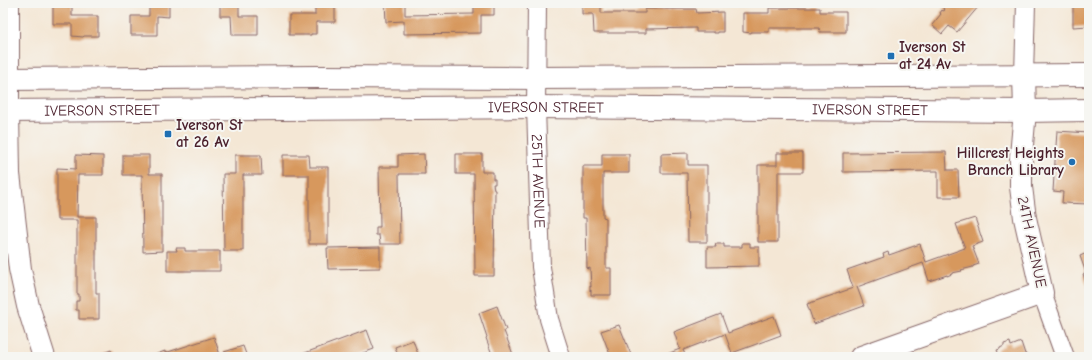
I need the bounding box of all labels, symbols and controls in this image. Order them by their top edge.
place label: Iverson St at 24 Av [899,38,966,73]
marker: Iverson St at 24 Av [886,51,896,61]
street label: IVERSON STREET [488,98,604,117]
street label: IVERSON STREET [812,100,928,119]
street label: IVERSON STREET [44,101,160,120]
place label: Iverson St at 26 Av [176,116,243,151]
marker: Iverson St at 26 Av [163,129,173,139]
street label: 25TH AVENUE [528,134,549,228]
place label: Hillcrest Heights Branch Library [957,144,1064,179]
marker: Hillcrest Heights Branch Library [1067,157,1077,167]
street label: 24TH AVENUE [1014,195,1050,289]

